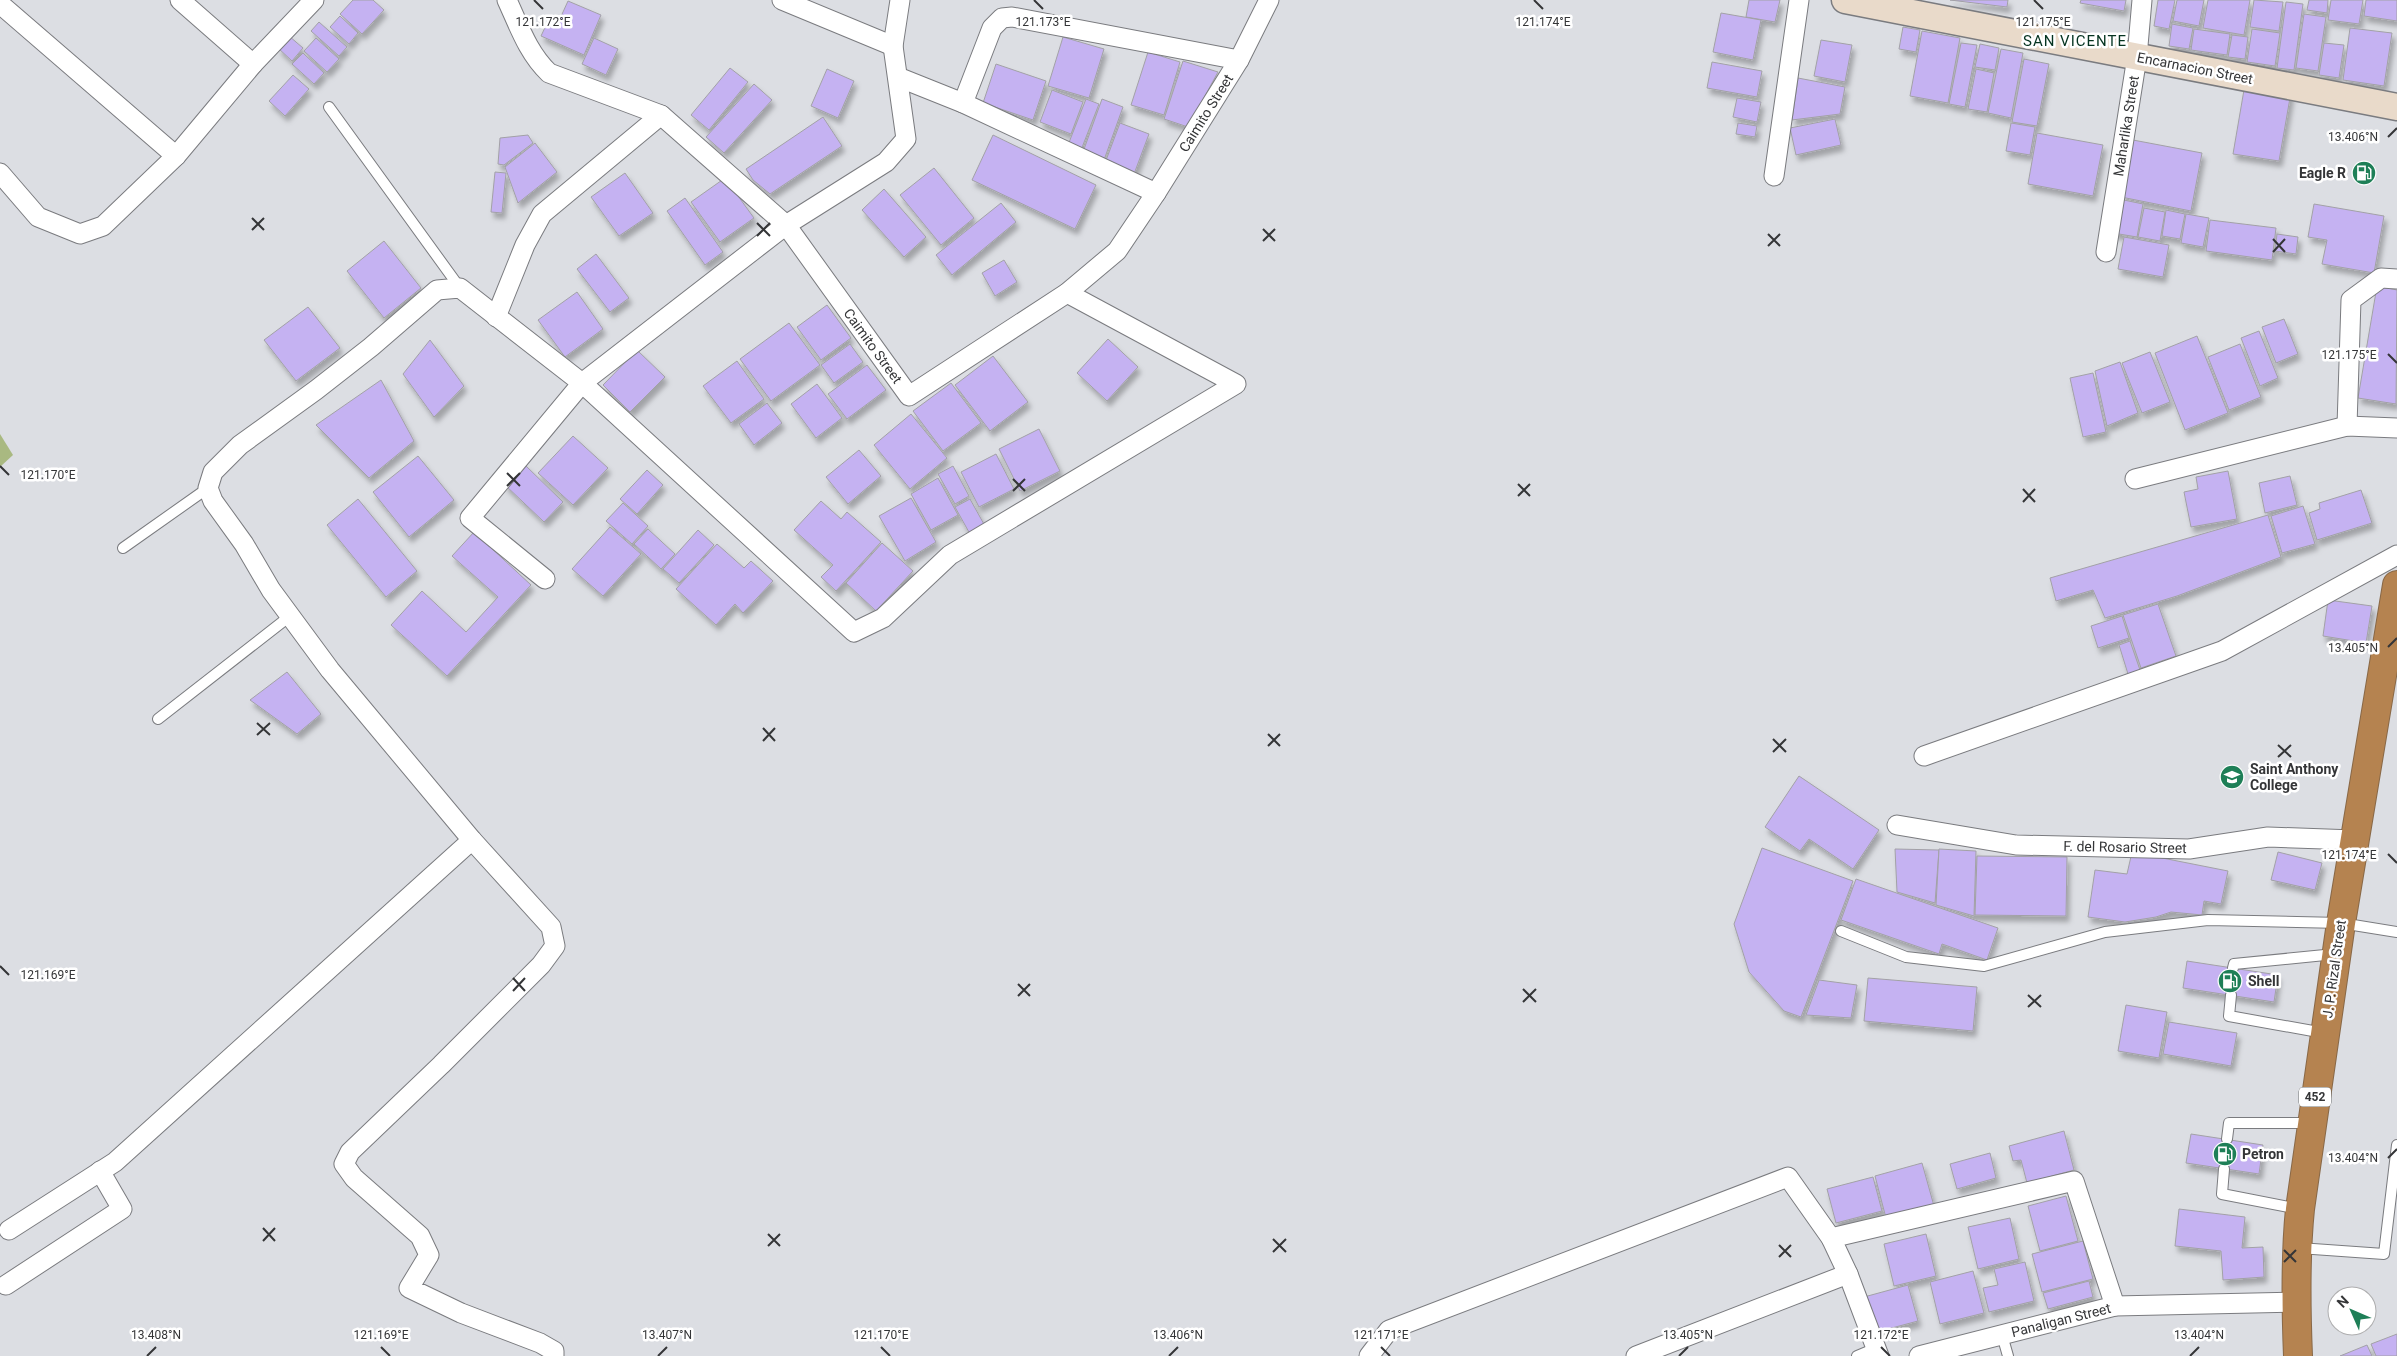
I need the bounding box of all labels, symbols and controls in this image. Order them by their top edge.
text: 121.172°E [516,15,571,29]
text: 121.173°E [1016,15,1071,29]
text: 121.174°E [1516,15,1571,29]
text: 121.175°E [2016,15,2071,29]
district label: SAN VICENTE [2023,32,2127,50]
street label: Encarnacion Street [2136,49,2255,87]
street label: Caimito Street [1176,71,1236,155]
street label: Maharlika Street [2110,74,2142,178]
text: 13.406°N [2328,130,2378,144]
fuel station icon: Eagle R [2351,160,2377,186]
place label: Eagle R [2299,165,2346,181]
street label: Caimito Street [840,305,906,387]
text: 121.175°E [2322,348,2377,362]
text: 121.170°E [21,468,76,482]
text: 13.405°N [2328,641,2378,655]
place label: Saint Anthony College [2250,761,2339,793]
school or university icon: Saint Anthony College [2219,764,2245,790]
street label: F. del Rosario Street [2063,838,2187,856]
text: 121.174°E [2322,848,2377,862]
street label: J. P. Rizal Street [2319,918,2349,1019]
text: 121.169°E [21,968,76,982]
fuel station icon: Shell [2217,968,2243,994]
place label: Shell [2248,973,2279,989]
road number: 452 [2299,1088,2331,1106]
fuel station icon: Petron [2212,1141,2238,1167]
place label: Petron [2242,1146,2284,1162]
text: 13.404°N [2328,1151,2378,1165]
north arrow [2327,1286,2377,1336]
text: N [2334,1293,2352,1311]
street label: Panaligan Street [2010,1300,2113,1340]
text: 13.408°N [131,1328,181,1342]
text: 121.169°E [354,1328,409,1342]
text: 13.407°N [642,1328,692,1342]
text: 121.170°E [854,1328,909,1342]
text: 13.406°N [1153,1328,1203,1342]
text: 121.171°E [1354,1328,1409,1342]
text: 13.405°N [1663,1328,1713,1342]
text: 121.172°E [1854,1328,1909,1342]
text: 13.404°N [2174,1328,2224,1342]

